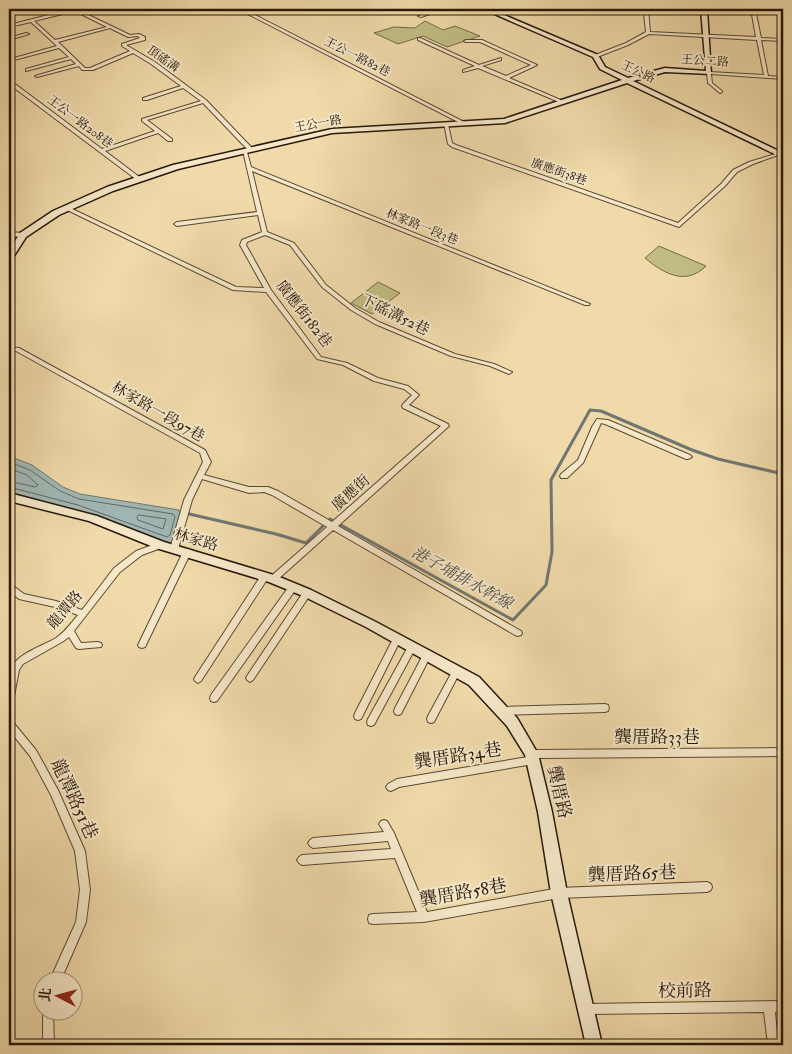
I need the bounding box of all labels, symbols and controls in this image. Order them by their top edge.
street label: 王公一路82巷 [322,34,392,80]
street label: 頂磘溝 [144,43,182,75]
street label: 王公二路 [681,52,729,70]
street label: 王公路 [619,58,657,86]
street label: 王公一路208巷 [44,93,116,151]
street label: 王公一路 [293,112,343,136]
street label: 廣應街38巷 [529,155,589,189]
street label: 林家路一段3巷 [384,206,460,248]
street label: 廣應街182巷 [272,277,336,351]
street label: 下磘溝52巷 [358,290,432,340]
street label: 林家路一段97巷 [108,378,208,446]
street label: 廣應街 [328,471,374,515]
street label: 林家路 [172,525,220,555]
water label: 港子埔排水幹線 [408,542,518,615]
street label: 龍潭路 [43,587,87,633]
street label: 龔厝路33巷 [614,726,700,749]
street label: 龔厝路34巷 [412,738,504,774]
street label: 龍潭路51巷 [45,755,103,843]
street label: 龔厝路 [542,763,576,821]
street label: 龔厝路65巷 [587,861,677,887]
street label: 龔厝路58巷 [417,874,509,912]
north arrow [32,972,82,1022]
street label: 校前路 [658,979,712,1003]
text: 北 [36,987,55,1003]

